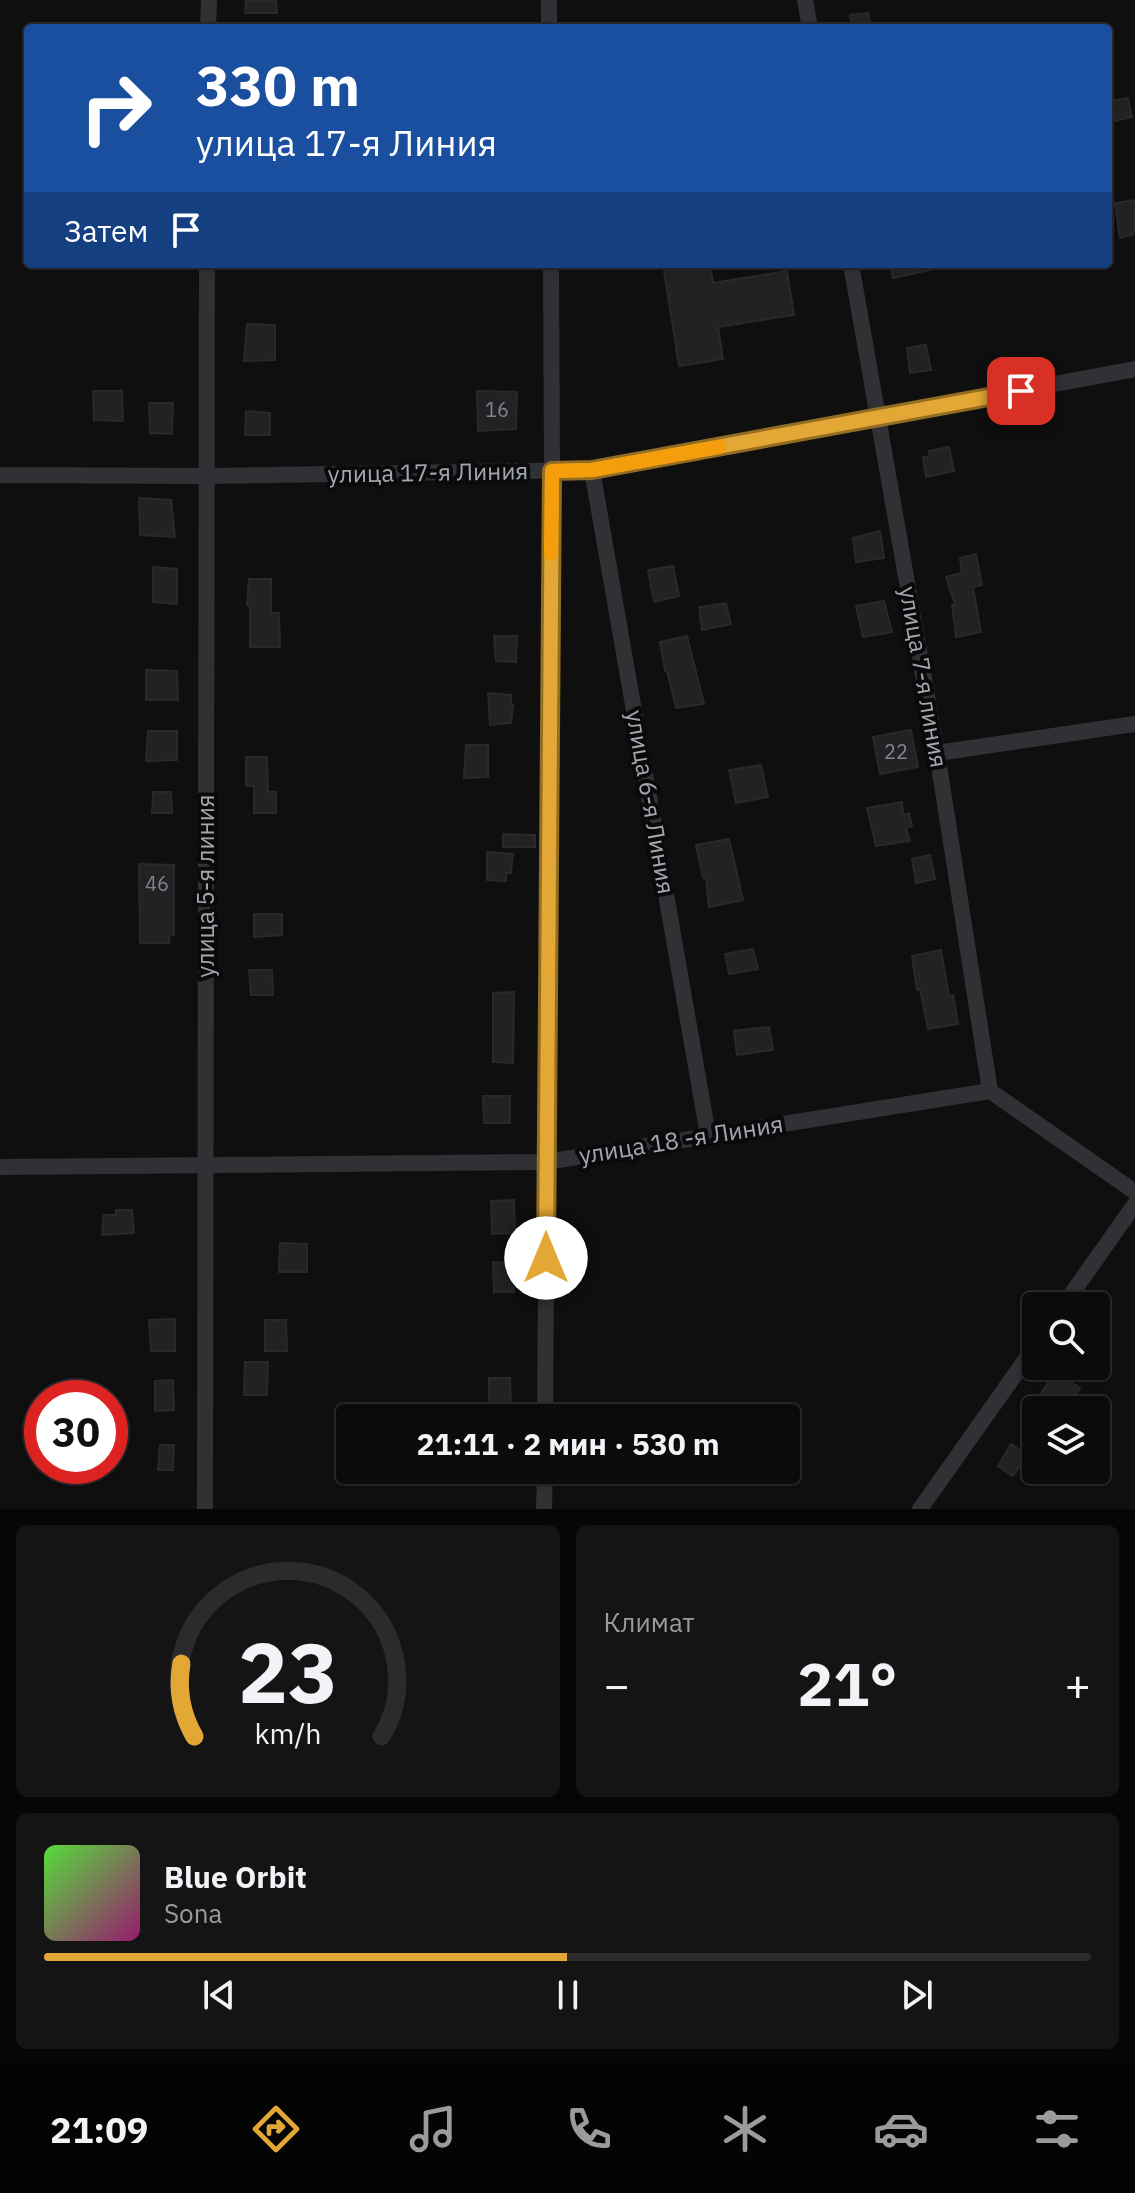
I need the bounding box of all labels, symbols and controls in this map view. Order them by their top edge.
text: 330 m [196,49,360,121]
icon: right [64,56,168,160]
text: улица 17-я Линия [196,119,497,166]
icon: arrive [164,208,208,252]
text: Затем [64,211,148,250]
pin [987,357,1055,425]
icon: arrive [999,369,1043,413]
house number: 16 [485,396,509,423]
street label: улица 17-я Линия [327,454,529,490]
street label: улица 7-я линия [892,584,956,770]
street label: улица 6-я Линия [619,707,683,896]
house number: 22 [884,738,908,765]
street label: улица 5-я линия [189,794,221,978]
house number: 46 [145,870,169,897]
street label: улица 18 -я Линия [576,1107,785,1171]
position arrow [504,1216,588,1300]
map controls [1022,1292,1110,1484]
button: search [1022,1292,1110,1380]
speed limit sign: 30 [24,1380,128,1484]
button: layers [1022,1396,1110,1484]
text: 21:11 · 2 мин · 530 m [416,1424,720,1463]
text: Климат [604,1605,695,1639]
text: 23 [238,1618,338,1726]
text: 21° [797,1644,897,1723]
text: − [604,1656,630,1713]
text: + [1065,1656,1091,1713]
text: km/h [254,1715,321,1752]
text: Blue Orbit [164,1857,307,1896]
text: Sona [164,1896,222,1930]
icon: previous [197,1973,241,2017]
icon: pause [546,1973,590,2017]
icon: next [895,1973,939,2017]
icon: directions [248,2101,304,2157]
icon: music [405,2101,461,2157]
icon: phone [561,2101,617,2157]
icon: climate [717,2101,773,2157]
icon: car [873,2101,929,2157]
icon: filters [1029,2101,1085,2157]
text: 21:09 [50,2106,148,2153]

